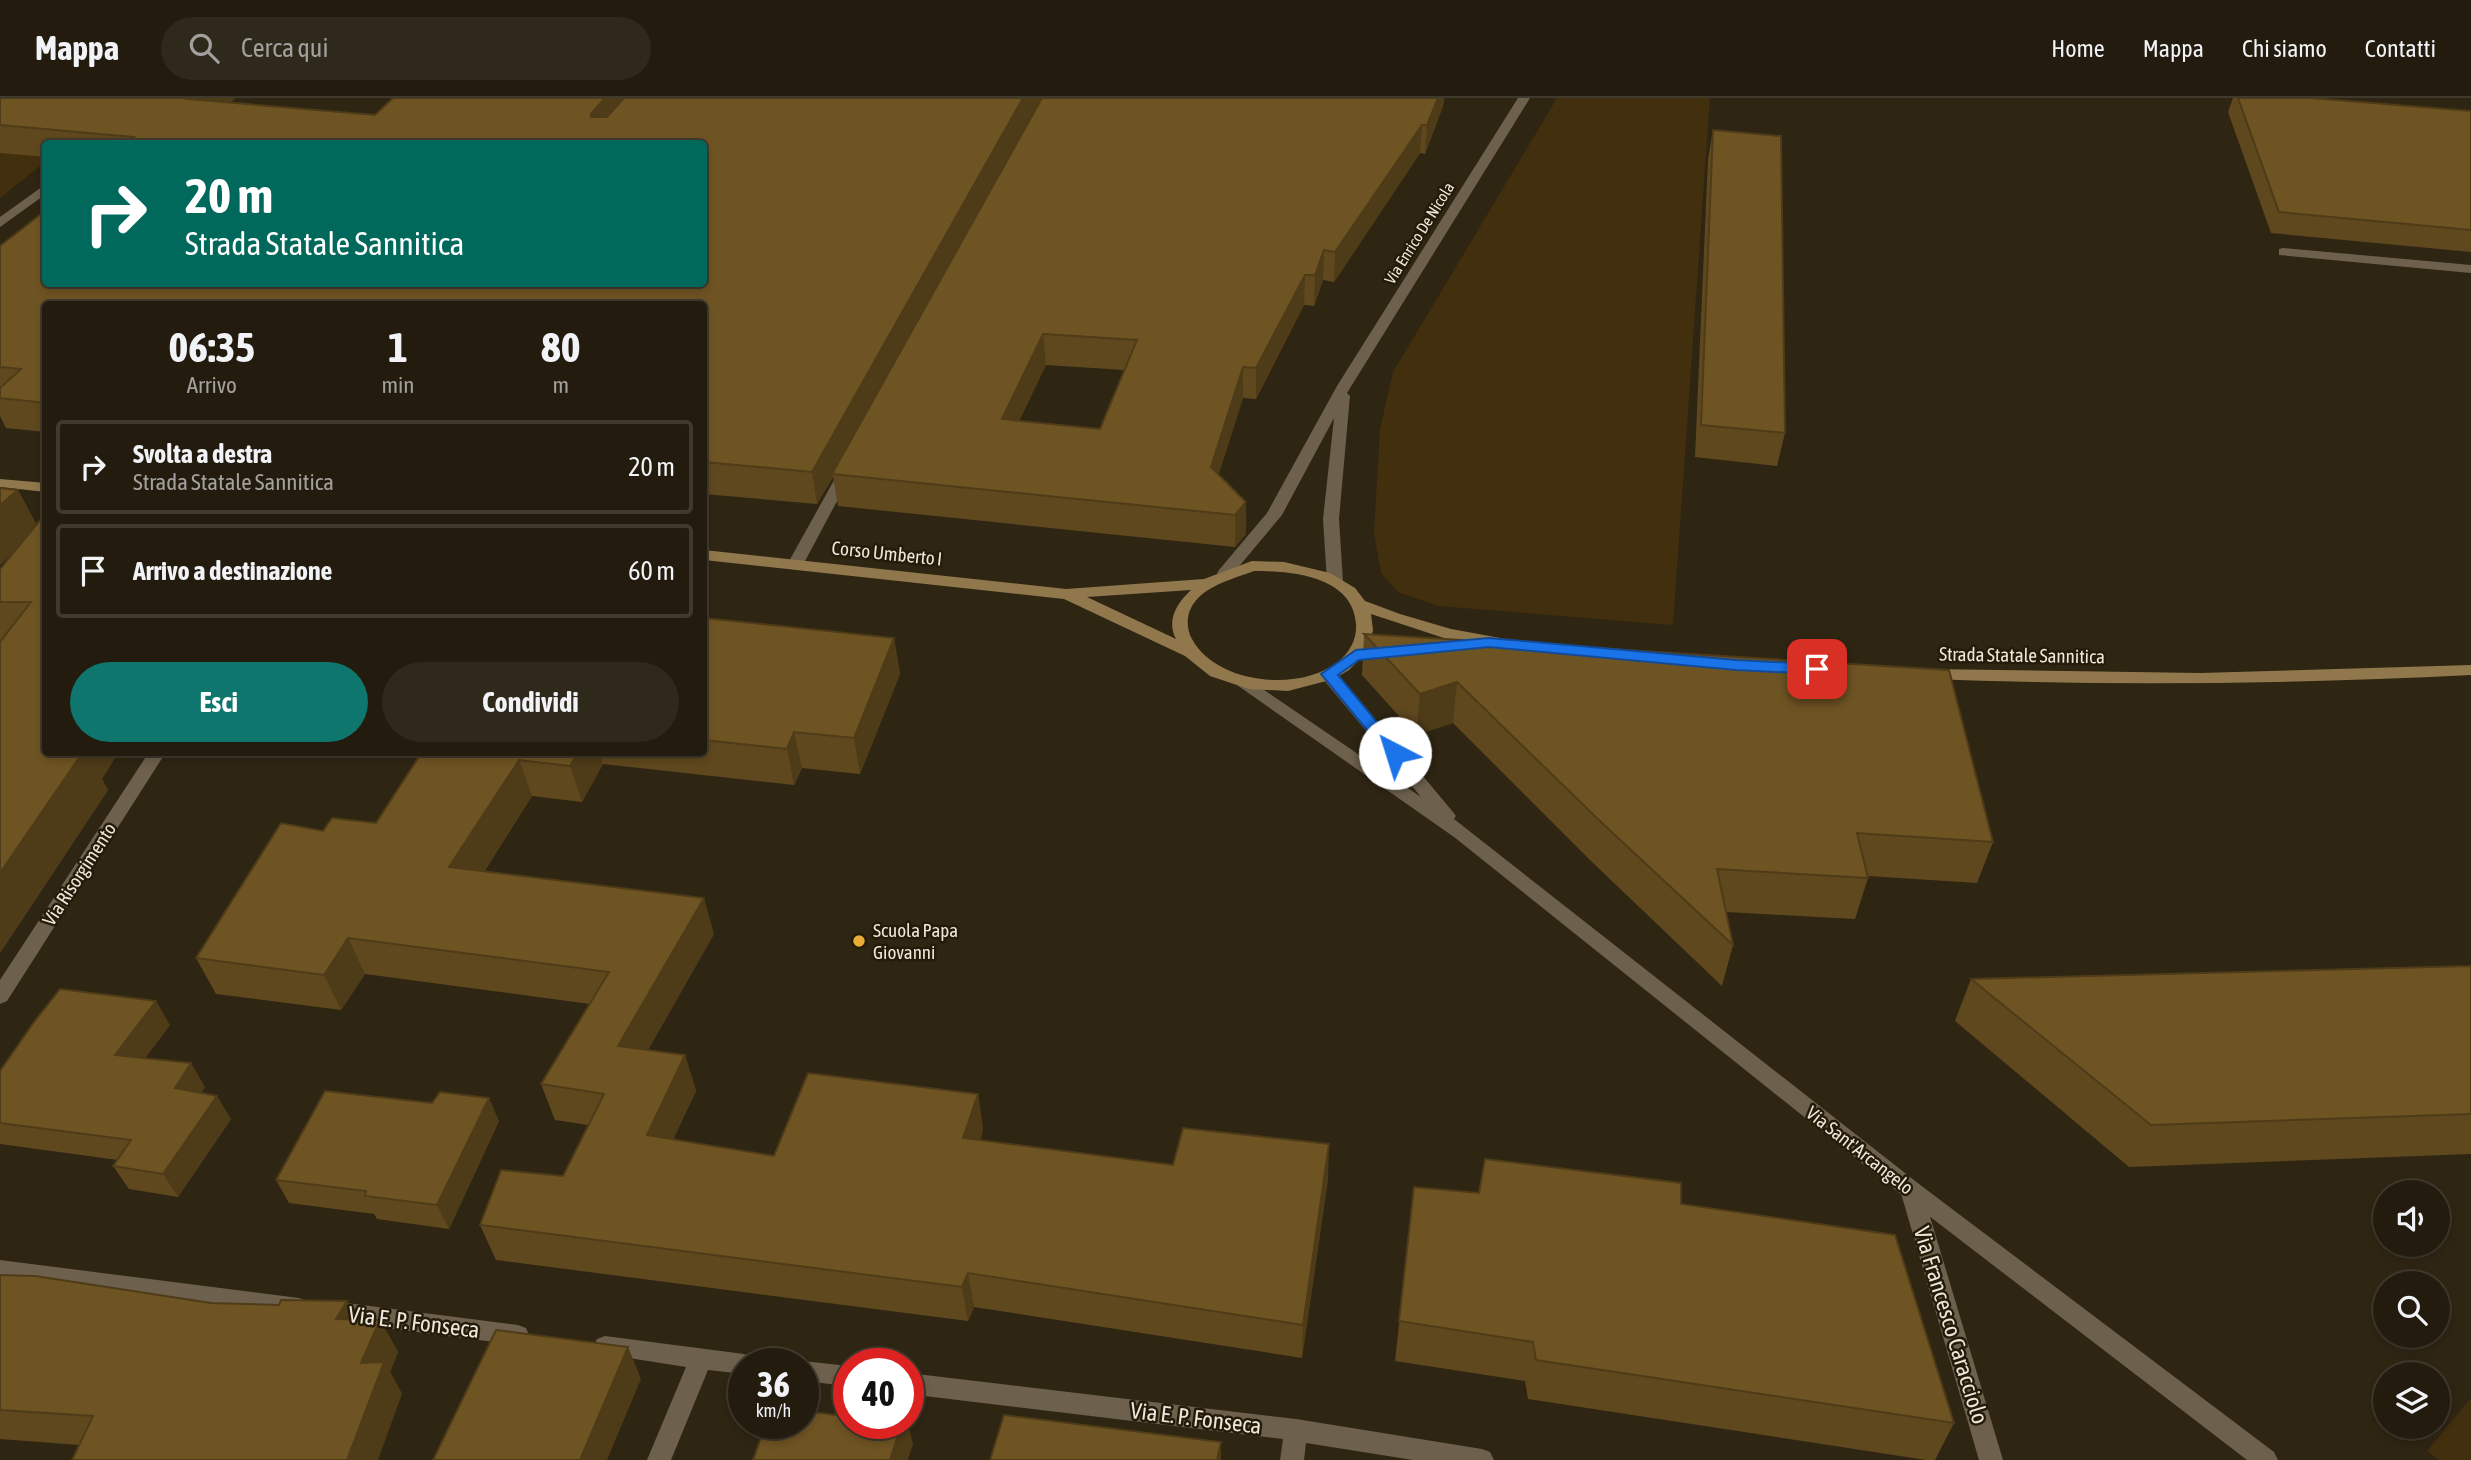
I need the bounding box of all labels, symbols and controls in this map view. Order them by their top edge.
search box [161,17,651,80]
text: Mappa [35,29,119,67]
icon: search [185,29,223,67]
text: Cerca qui [241,33,328,63]
text: Home [2051,35,2105,62]
text: Mappa [2143,35,2204,62]
text: Chi siamo [2242,35,2327,62]
text: Contatti [2365,35,2436,62]
text: 20 m [185,167,273,223]
icon: right [70,168,161,259]
street label: Via Enrico De Nicola [1381,179,1457,287]
text: Strada Statale Sannitica [185,225,465,262]
text: 06:35 [169,323,255,371]
text: 1 [388,323,408,371]
text: 80 [541,323,580,371]
text: Arrivo [187,372,237,398]
text: min [381,372,414,398]
text: m [552,372,569,398]
text: Svolta a destra [133,439,272,469]
icon: right [74,448,112,486]
text: 20 m [628,452,675,482]
text: Strada Statale Sannitica [133,469,334,495]
street label: Corso Umberto I [831,536,943,570]
icon: arrive [74,552,112,590]
text: Arrivo a destinazione [133,556,332,586]
text: 60 m [628,556,675,586]
pin [1787,639,1847,699]
street label: Strada Statale Sannitica [1939,643,2105,667]
icon: arrive [1798,650,1836,688]
button: Esci [70,662,368,742]
button: Condividi [382,662,679,742]
position arrow [1358,716,1432,790]
street label: Via Risorgimento [38,818,120,929]
place label: Scuola Papa Giovanni [873,919,958,963]
marker: Scuola Papa Giovanni [851,933,867,949]
street label: Via Sant'Arcangelo [1802,1101,1918,1199]
map controls [2373,1180,2450,1439]
button: sound [2373,1180,2450,1257]
street label: Via Francesco Caracciolo [1909,1223,1993,1427]
button: search [2373,1271,2450,1348]
street label: Via E. P. Fonseca [347,1301,481,1343]
speed limit sign: 40 [833,1348,924,1439]
button: layers [2373,1362,2450,1439]
text: 36 [757,1364,790,1404]
street label: Via E. P. Fonseca [1129,1397,1263,1439]
text: km/h [756,1400,791,1421]

